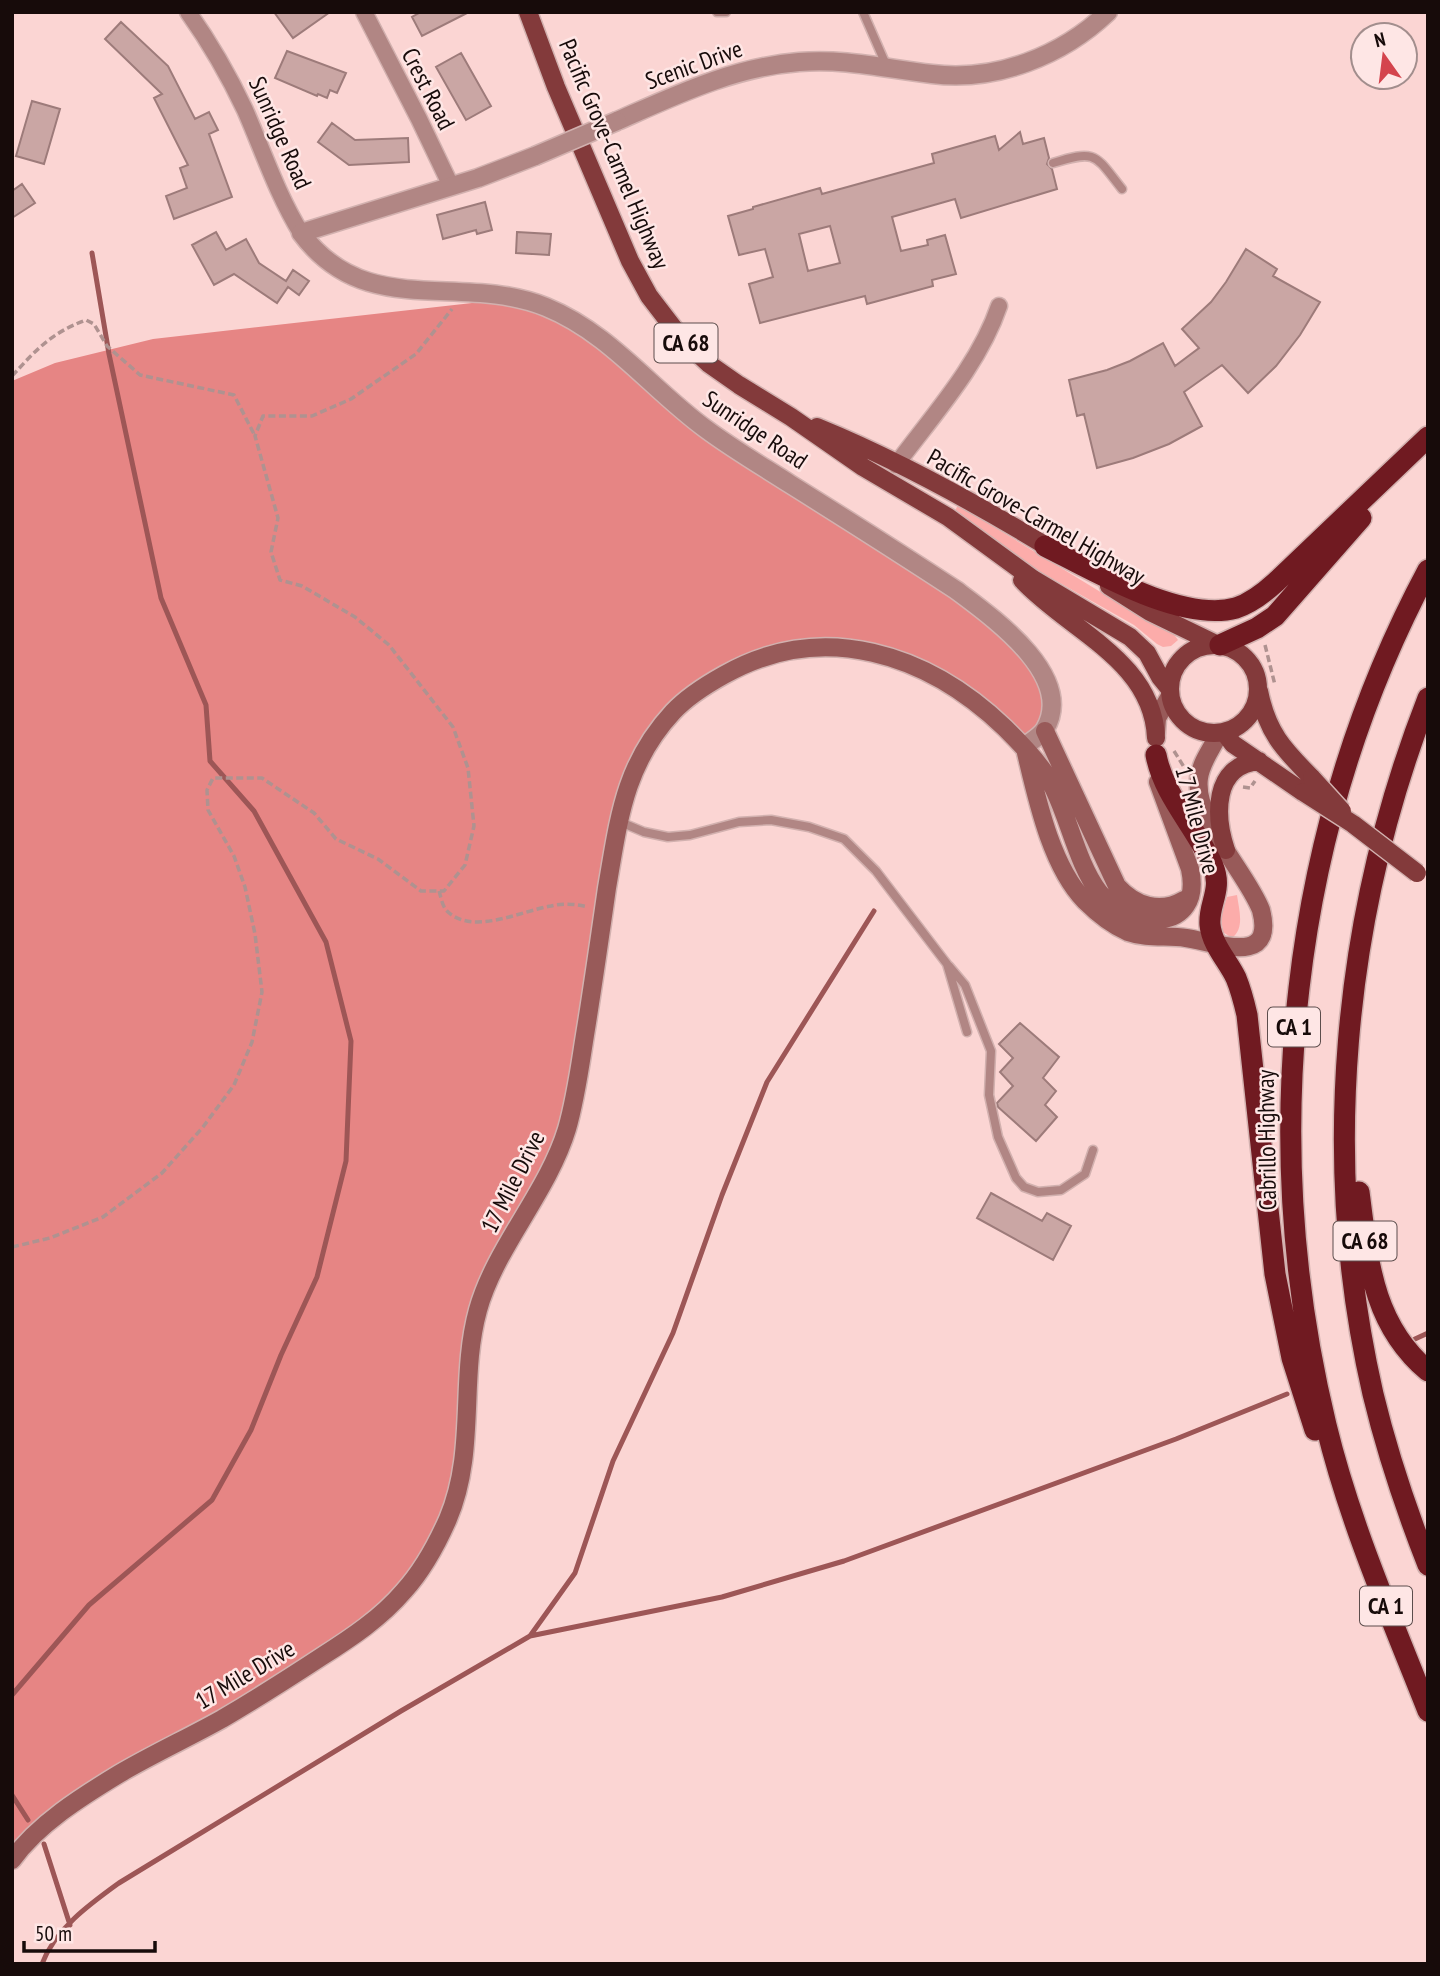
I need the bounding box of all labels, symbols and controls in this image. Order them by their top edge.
north arrow [1349,21,1419,91]
text: N [1372,27,1388,52]
street label: Scenic Drive [641,33,747,96]
street label: Pacific Grove-Carmel Highway [552,34,677,273]
street label: Crest Road [395,43,462,135]
street label: Sunridge Road [242,72,319,194]
road number: CA 68 [654,324,718,362]
street label: Sunridge Road [697,383,814,476]
street label: Pacific Grove-Carmel Highway [922,441,1151,592]
street label: 17 Mile Drive [1168,763,1227,877]
road number: CA 1 [1268,1008,1320,1046]
street label: Cabrillo Highway [1250,1069,1283,1211]
street label: 17 Mile Drive [474,1126,551,1238]
road number: CA 68 [1334,1222,1396,1260]
road number: CA 1 [1360,1586,1412,1625]
street label: 17 Mile Drive [189,1633,300,1716]
scale bar [24,1910,156,1954]
text: 50 m [35,1920,72,1947]

